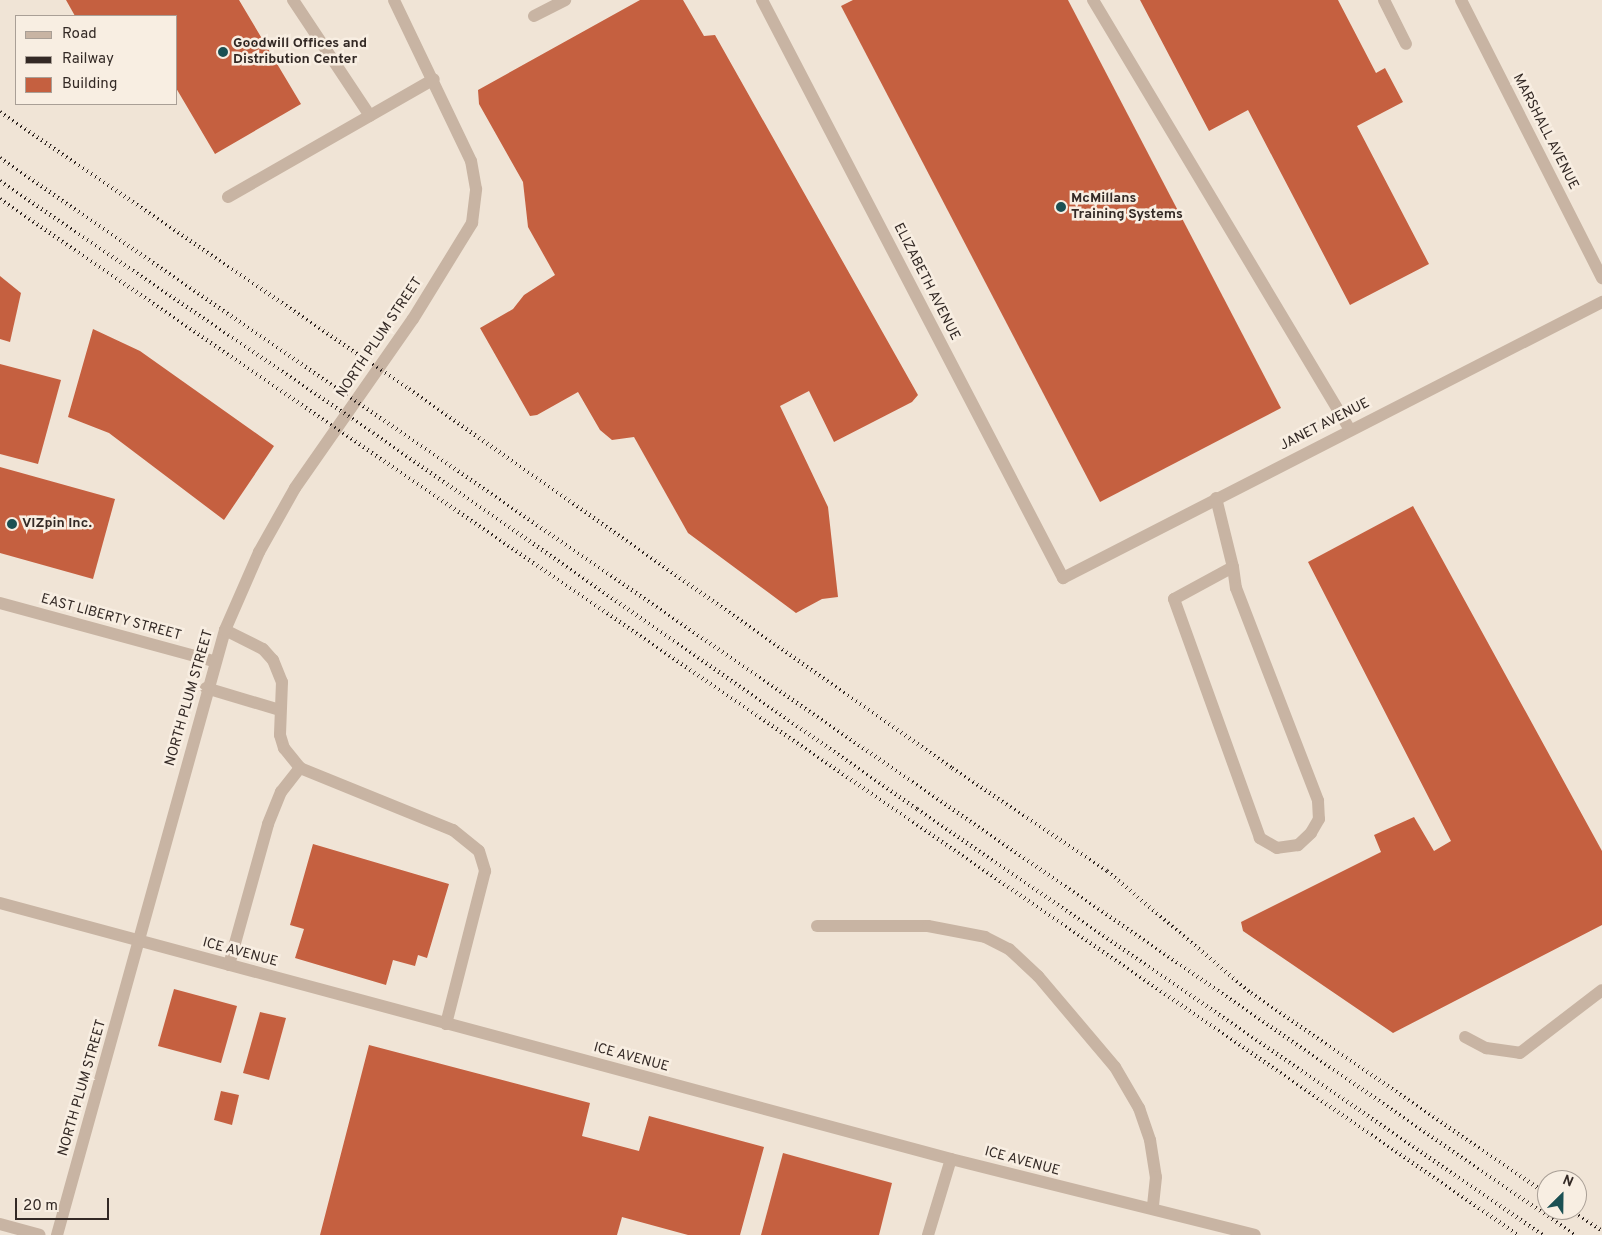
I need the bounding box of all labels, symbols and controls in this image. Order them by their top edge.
legend [15,15,178,105]
text: Road [62,25,97,44]
place label: Goodwill Offices and Distribution Center [233,36,367,68]
marker: Goodwill Offices and Distribution Center [217,46,229,58]
text: Railway [62,50,114,69]
street label: MARSHALL AVENUE [1508,71,1582,193]
text: Building [62,75,117,94]
place label: McMillans Training Systems [1071,191,1183,223]
marker: McMillans Training Systems [1055,201,1067,213]
street label: ELIZABETH AVENUE [889,220,963,344]
street label: NORTH PLUM STREET [334,275,426,401]
street label: JANET AVENUE [1277,395,1373,455]
place label: VIZpin Inc. [22,516,92,532]
marker: VIZpin Inc. [6,518,18,530]
street label: EAST LIBERTY STREET [38,591,184,645]
street label: NORTH PLUM STREET [162,628,218,768]
street label: ICE AVENUE [200,935,280,971]
street label: NORTH PLUM STREET [55,1018,111,1158]
street label: ICE AVENUE [591,1040,671,1076]
street label: ICE AVENUE [982,1144,1062,1180]
north arrow [1537,1170,1587,1220]
text: N [1560,1172,1576,1191]
scale bar [18,1188,111,1220]
text: 20 m [23,1197,58,1216]

